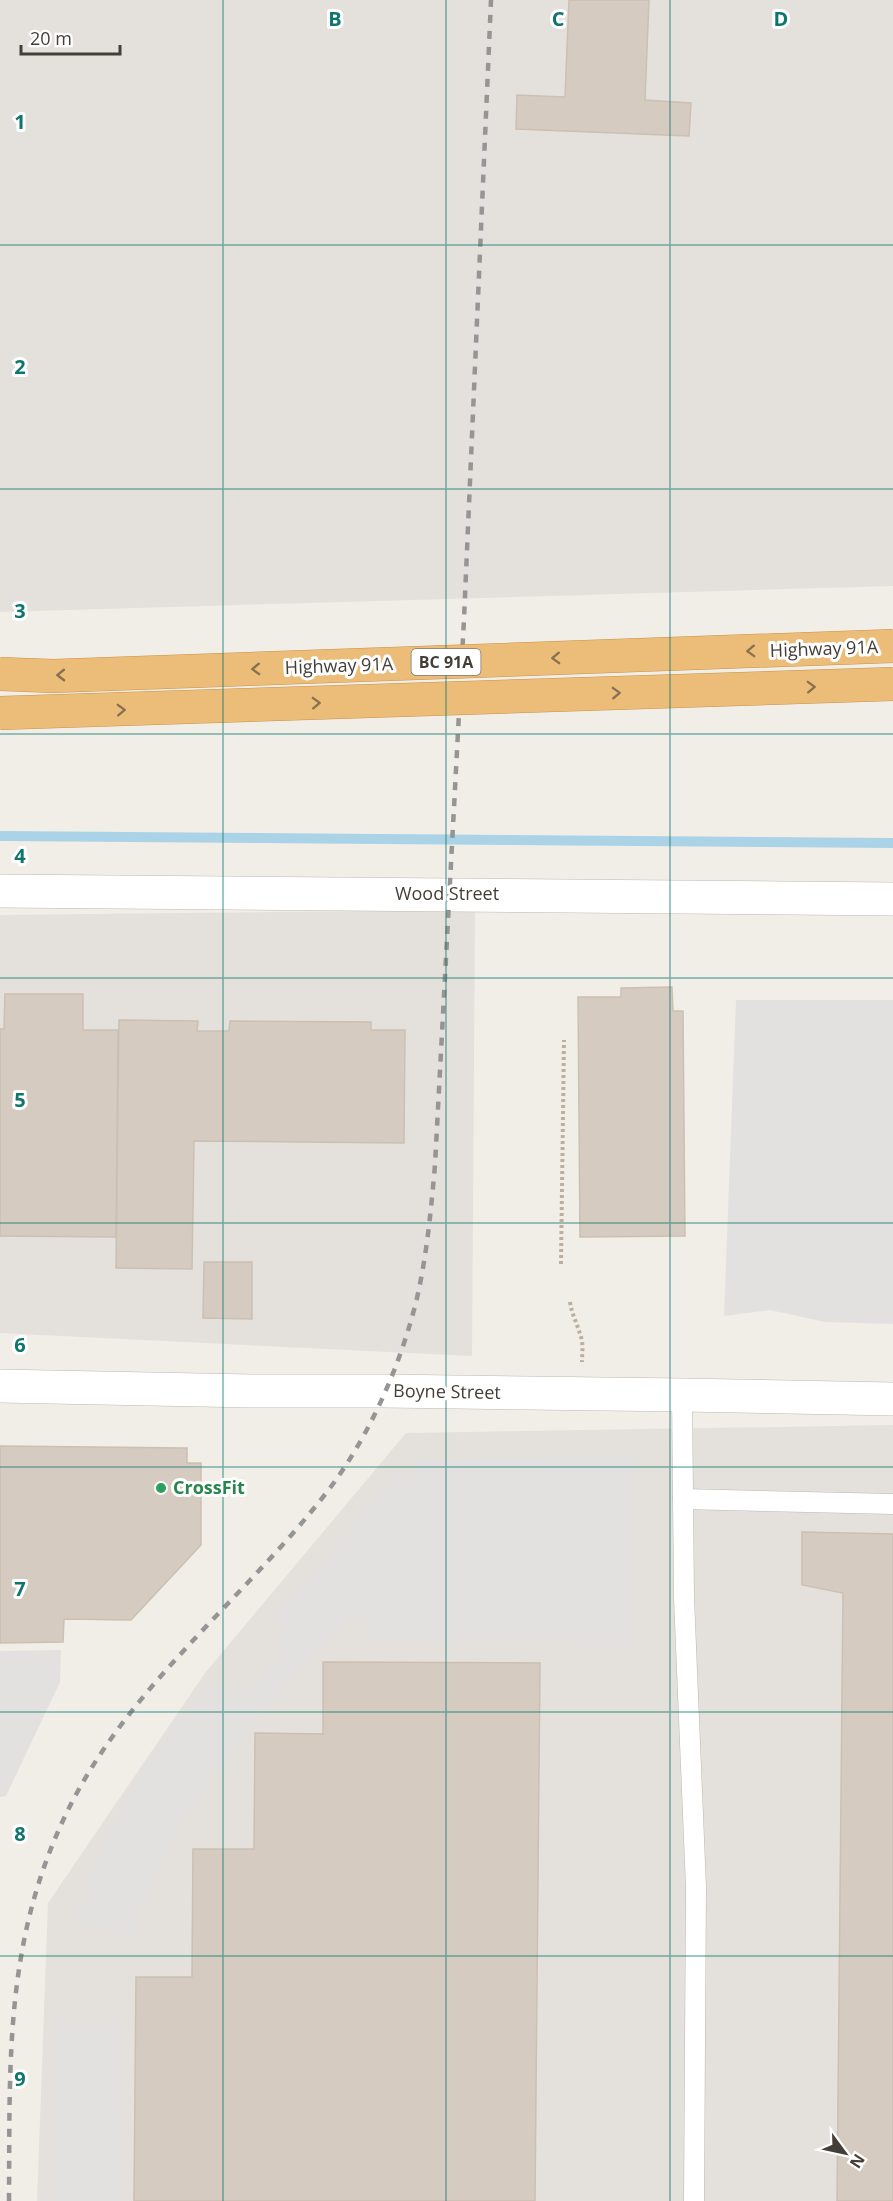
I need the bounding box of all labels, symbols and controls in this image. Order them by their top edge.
text: B [328,5,342,32]
text: C [552,5,565,32]
text: D [774,5,788,32]
scale bar [21,18,120,56]
text: 20 m [30,26,72,50]
text: 1 [14,108,26,135]
text: 2 [14,353,26,380]
text: 3 [14,597,26,624]
street label: Highway 91A [769,634,879,662]
one-way arrow [746,645,755,658]
road number: BC 91A [412,649,480,675]
street label: Highway 91A [284,651,394,679]
one-way arrow [551,652,560,665]
one-way arrow [251,662,260,675]
one-way arrow [56,669,65,682]
one-way arrow [807,680,816,693]
one-way arrow [612,687,621,700]
one-way arrow [312,697,321,710]
one-way arrow [117,704,126,716]
text: 4 [14,842,26,869]
street label: Wood Street [395,881,499,905]
text: 5 [14,1086,26,1113]
text: 6 [14,1331,26,1358]
street label: Boyne Street [393,1378,501,1404]
place label: CrossFit [173,1475,245,1499]
marker: CrossFit [154,1481,168,1495]
text: 7 [14,1575,26,1602]
text: 8 [14,1820,26,1847]
text: 9 [14,2065,26,2092]
north arrow [815,2123,875,2183]
text: N [845,2150,870,2173]

